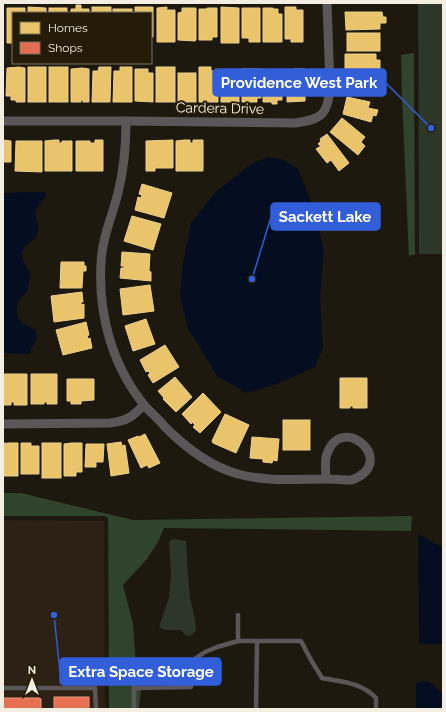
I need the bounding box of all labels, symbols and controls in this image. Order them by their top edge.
legend [12,12,152,64]
text: Homes [48,21,88,35]
text: Shops [48,41,83,55]
callout: Providence West Park [213,69,386,96]
text: Providence West Park [221,74,378,92]
street label: Cardera Drive [176,99,264,117]
callout: Sackett Lake [271,203,380,230]
text: Sackett Lake [279,208,371,226]
callout: Extra Space Storage [60,658,221,685]
north arrow [12,660,52,700]
text: Extra Space Storage [68,663,214,681]
text: N [28,664,36,677]

